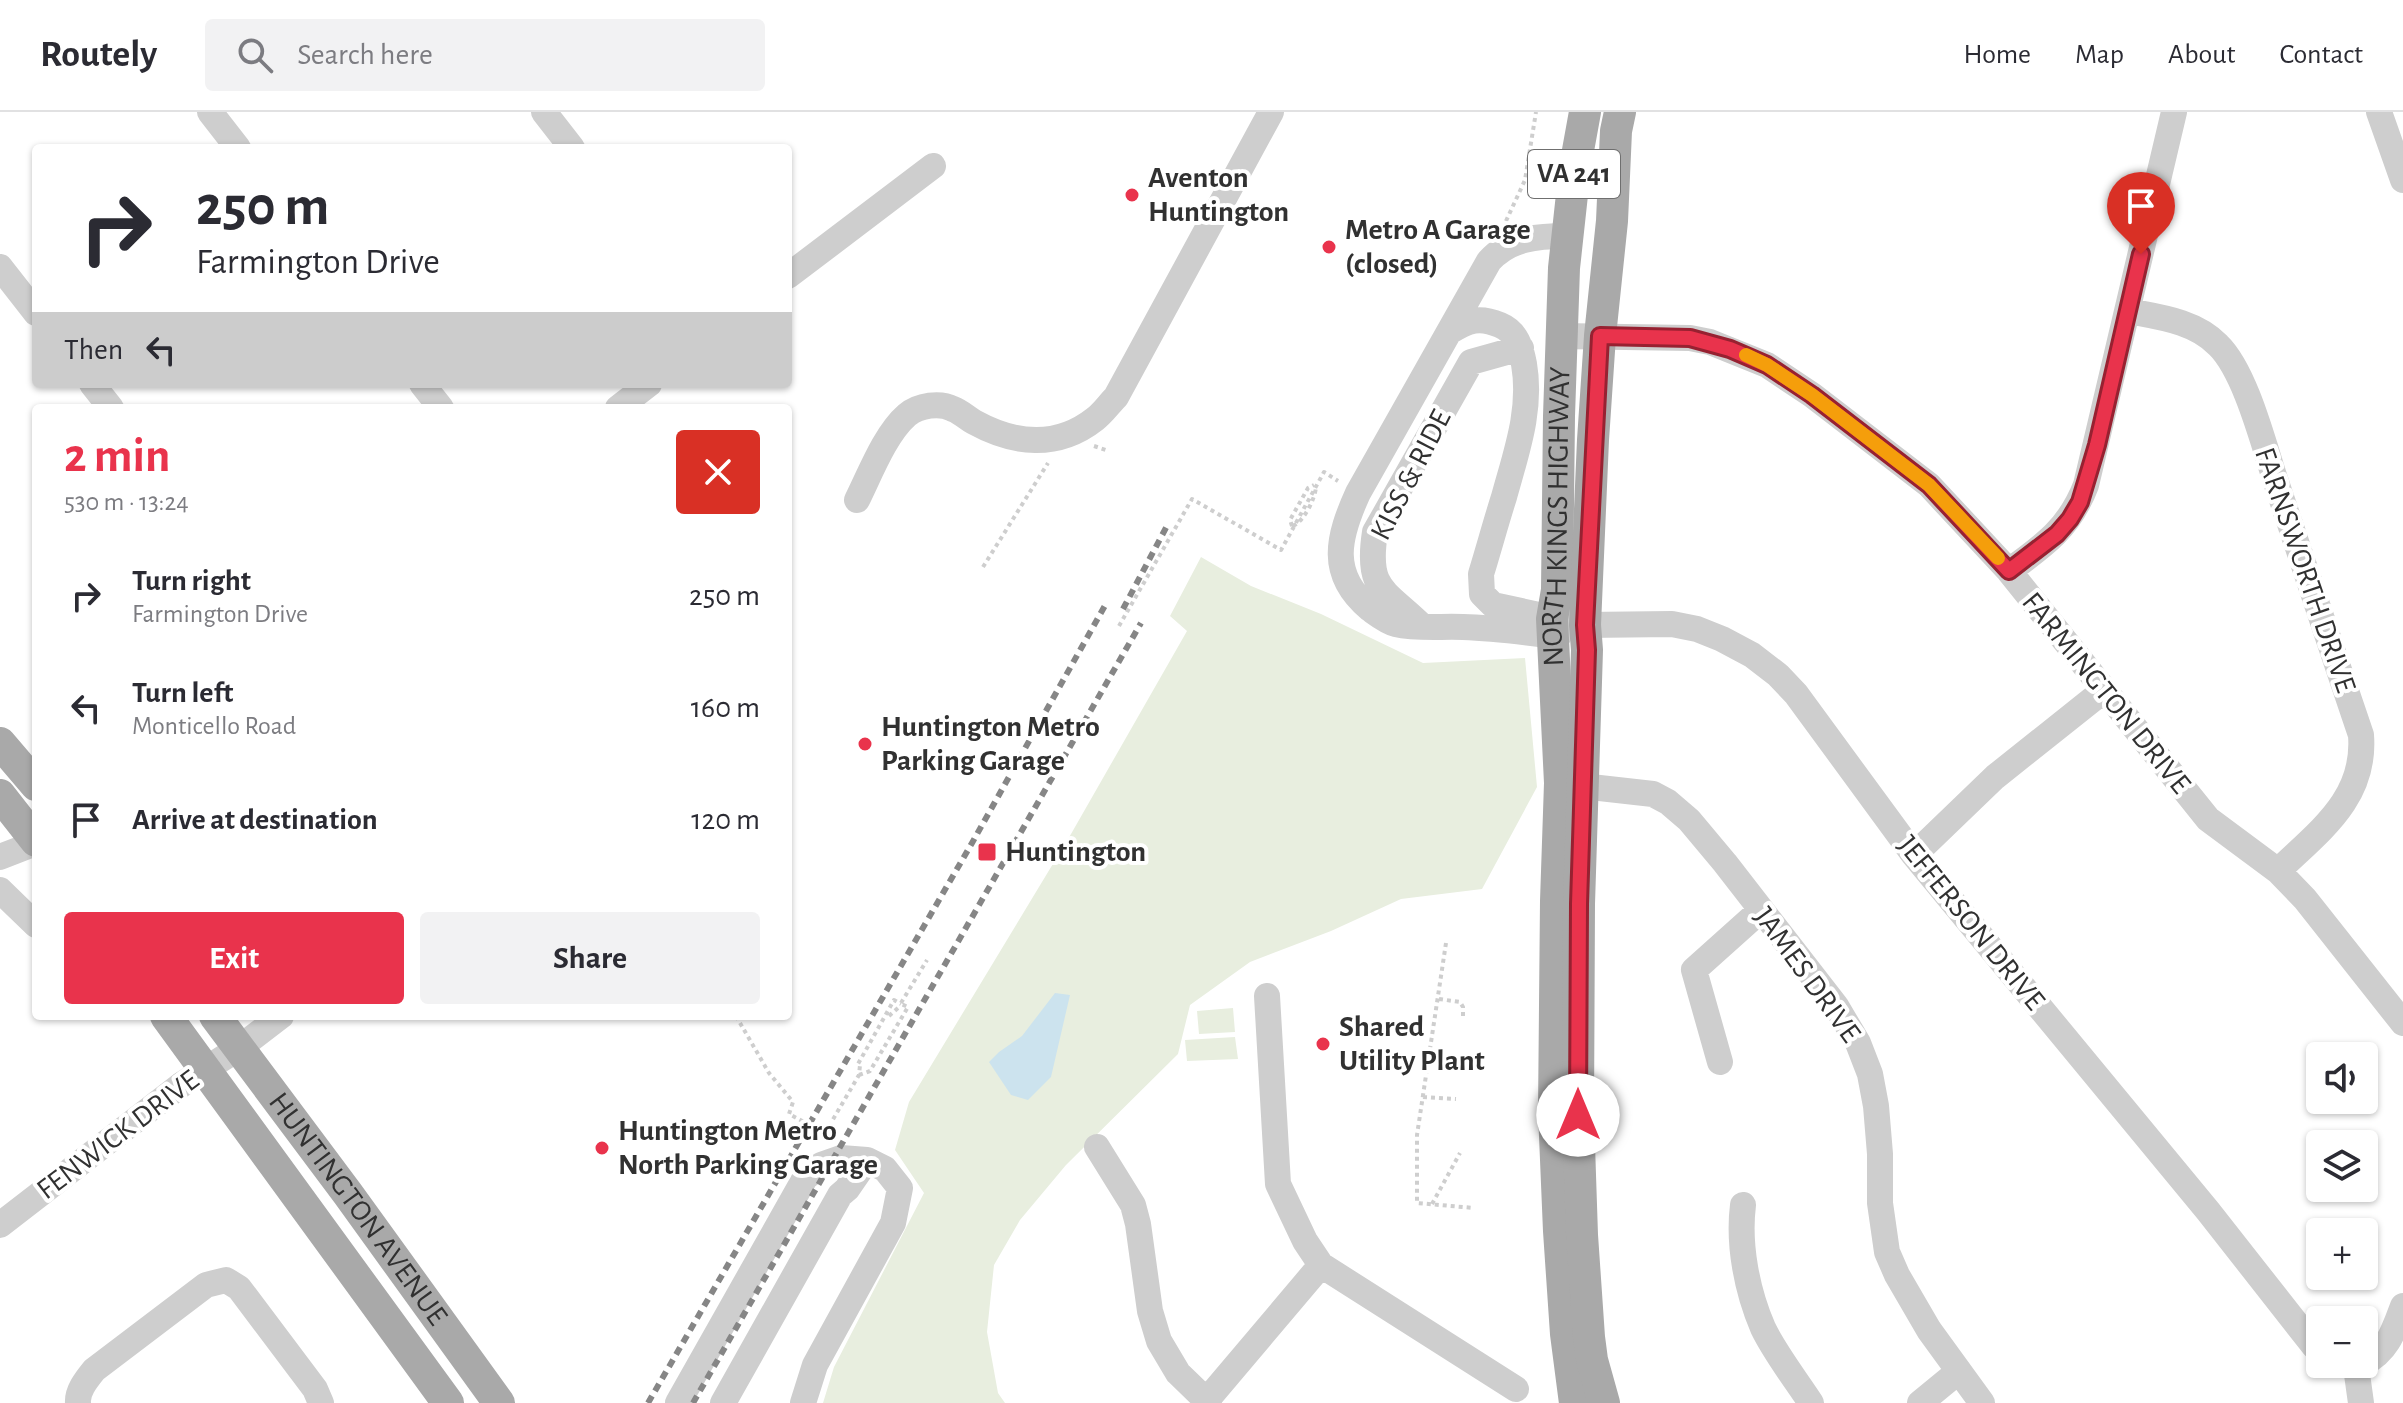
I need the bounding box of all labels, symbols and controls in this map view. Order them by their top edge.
search box [205,19,765,91]
icon: search [233,33,277,77]
text: Routely [40,36,157,74]
text: Search here [297,40,433,70]
text: Home [1964,41,2031,69]
text: Map [2075,41,2124,69]
text: About [2168,41,2236,69]
text: Contact [2280,41,2363,69]
road number: VA 241 [1528,150,1620,198]
place label: Aventon Huntington [1148,163,1289,227]
pin [2107,172,2175,254]
icon: right [64,176,168,280]
text: 250 m [196,179,329,235]
icon: arrive [2119,184,2163,228]
marker: Aventon Huntington [1123,186,1141,204]
place label: Metro A Garage (closed) [1345,215,1531,279]
marker: Metro A Garage (closed) [1320,238,1338,256]
text: Farmington Drive [196,244,440,280]
icon: left [139,328,183,372]
text: Then [64,335,123,365]
street label: NORTH KINGS HIGHWAY [1537,366,1576,667]
street label: KISS & RIDE [1365,405,1457,545]
button: close [676,430,760,514]
text: 2 min [64,433,171,481]
street label: FARNSWORTH DRIVE [2249,444,2361,696]
text: 530 m · 13:24 [64,489,189,515]
text: Turn right [132,566,251,596]
icon: right [64,574,108,618]
text: 250 m [689,581,760,611]
street label: FARMINGTON DRIVE [2016,587,2196,799]
text: Farmington Drive [132,601,308,627]
text: Turn left [132,678,233,708]
icon: left [64,686,108,730]
text: 160 m [691,693,760,723]
place label: Huntington Metro Parking Garage [881,712,1100,776]
text: Monticello Road [132,713,296,739]
marker: Huntington Metro Parking Garage [856,735,874,753]
icon: arrive [64,798,108,842]
text: Arrive at destination [132,805,378,835]
text: 120 m [691,805,760,835]
street label: JEFFERSON DRIVE [1892,830,2050,1016]
place label: Huntington [1005,837,1146,867]
marker: Huntington [976,841,998,863]
street label: JAMES DRIVE [1748,902,1866,1048]
button: Exit [64,912,404,1004]
button: Share [420,912,760,1004]
place label: Shared Utility Plant [1339,1012,1485,1076]
marker: Shared Utility Plant [1314,1035,1332,1053]
map controls [2306,1042,2378,1378]
button: sound [2306,1042,2378,1114]
street label: FENWICK DRIVE [32,1065,204,1205]
position arrow [1536,1073,1620,1157]
street label: HUNTINGTON AVENUE [263,1087,453,1331]
place label: Huntington Metro North Parking Garage [618,1116,878,1180]
button: layers [2306,1130,2378,1202]
marker: Huntington Metro North Parking Garage [593,1139,611,1157]
button: + [2306,1218,2378,1290]
button: − [2306,1306,2378,1378]

